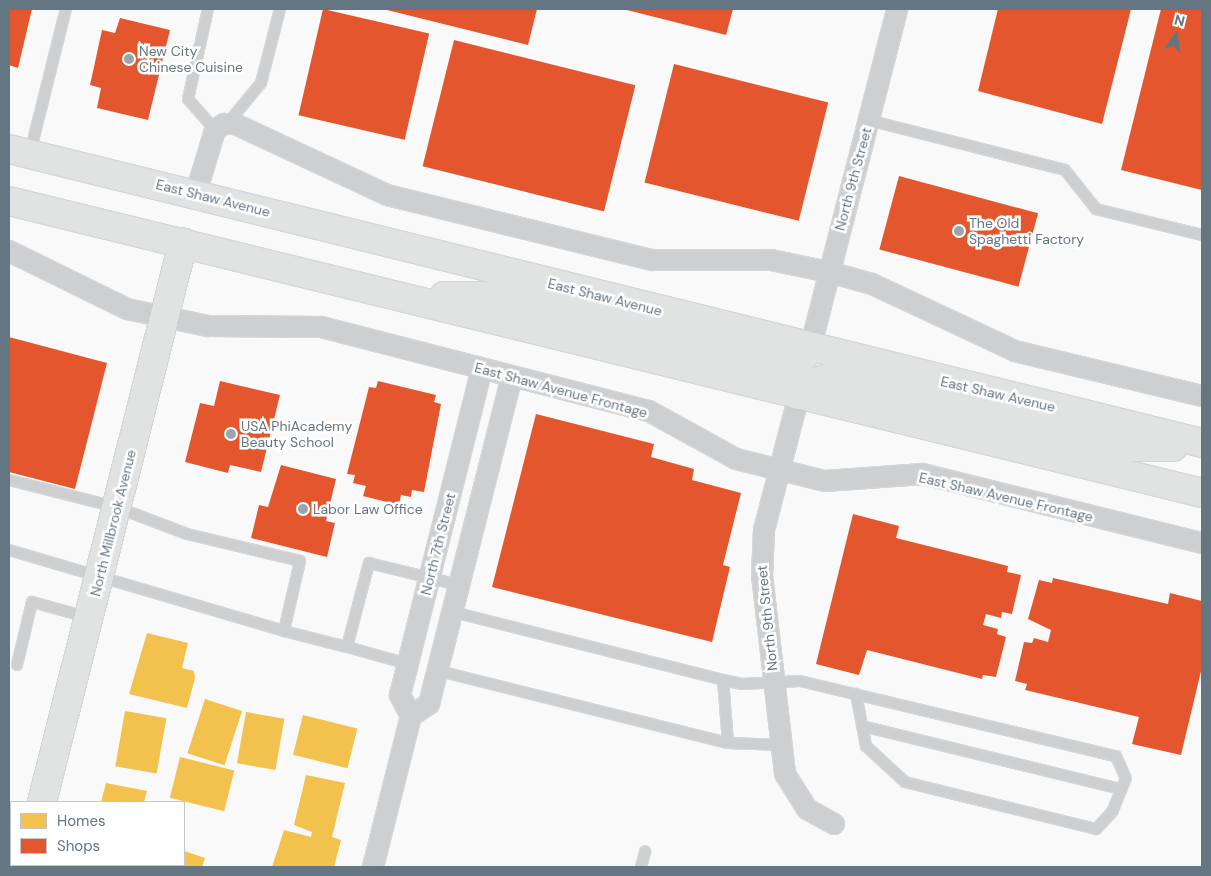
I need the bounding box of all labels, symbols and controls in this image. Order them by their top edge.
north arrow [1151,10,1201,60]
text: N [1172,10,1187,30]
place label: New City Chinese Cuisine [139,43,243,75]
marker: New City Chinese Cuisine [123,53,135,65]
street label: North 9th Street [831,126,875,232]
street label: East Shaw Avenue [154,176,272,220]
place label: The Old Spaghetti Factory [969,215,1084,248]
marker: The Old Spaghetti Factory [953,225,965,237]
street label: East Shaw Avenue [546,275,664,319]
street label: East Shaw Avenue Frontage [473,359,649,421]
street label: East Shaw Avenue [939,373,1057,415]
place label: USA PhiAcademy Beauty School [241,418,352,451]
marker: USA PhiAcademy Beauty School [225,428,237,440]
street label: North Millbrook Avenue [87,448,139,598]
street label: East Shaw Avenue Frontage [917,469,1095,525]
street label: North 7th Street [417,491,459,597]
place label: Labor Law Office [313,501,423,517]
marker: Labor Law Office [297,503,309,515]
street label: North 9th Street [753,564,781,672]
legend [10,801,185,866]
text: Homes [57,811,106,831]
text: Shops [57,836,100,856]

